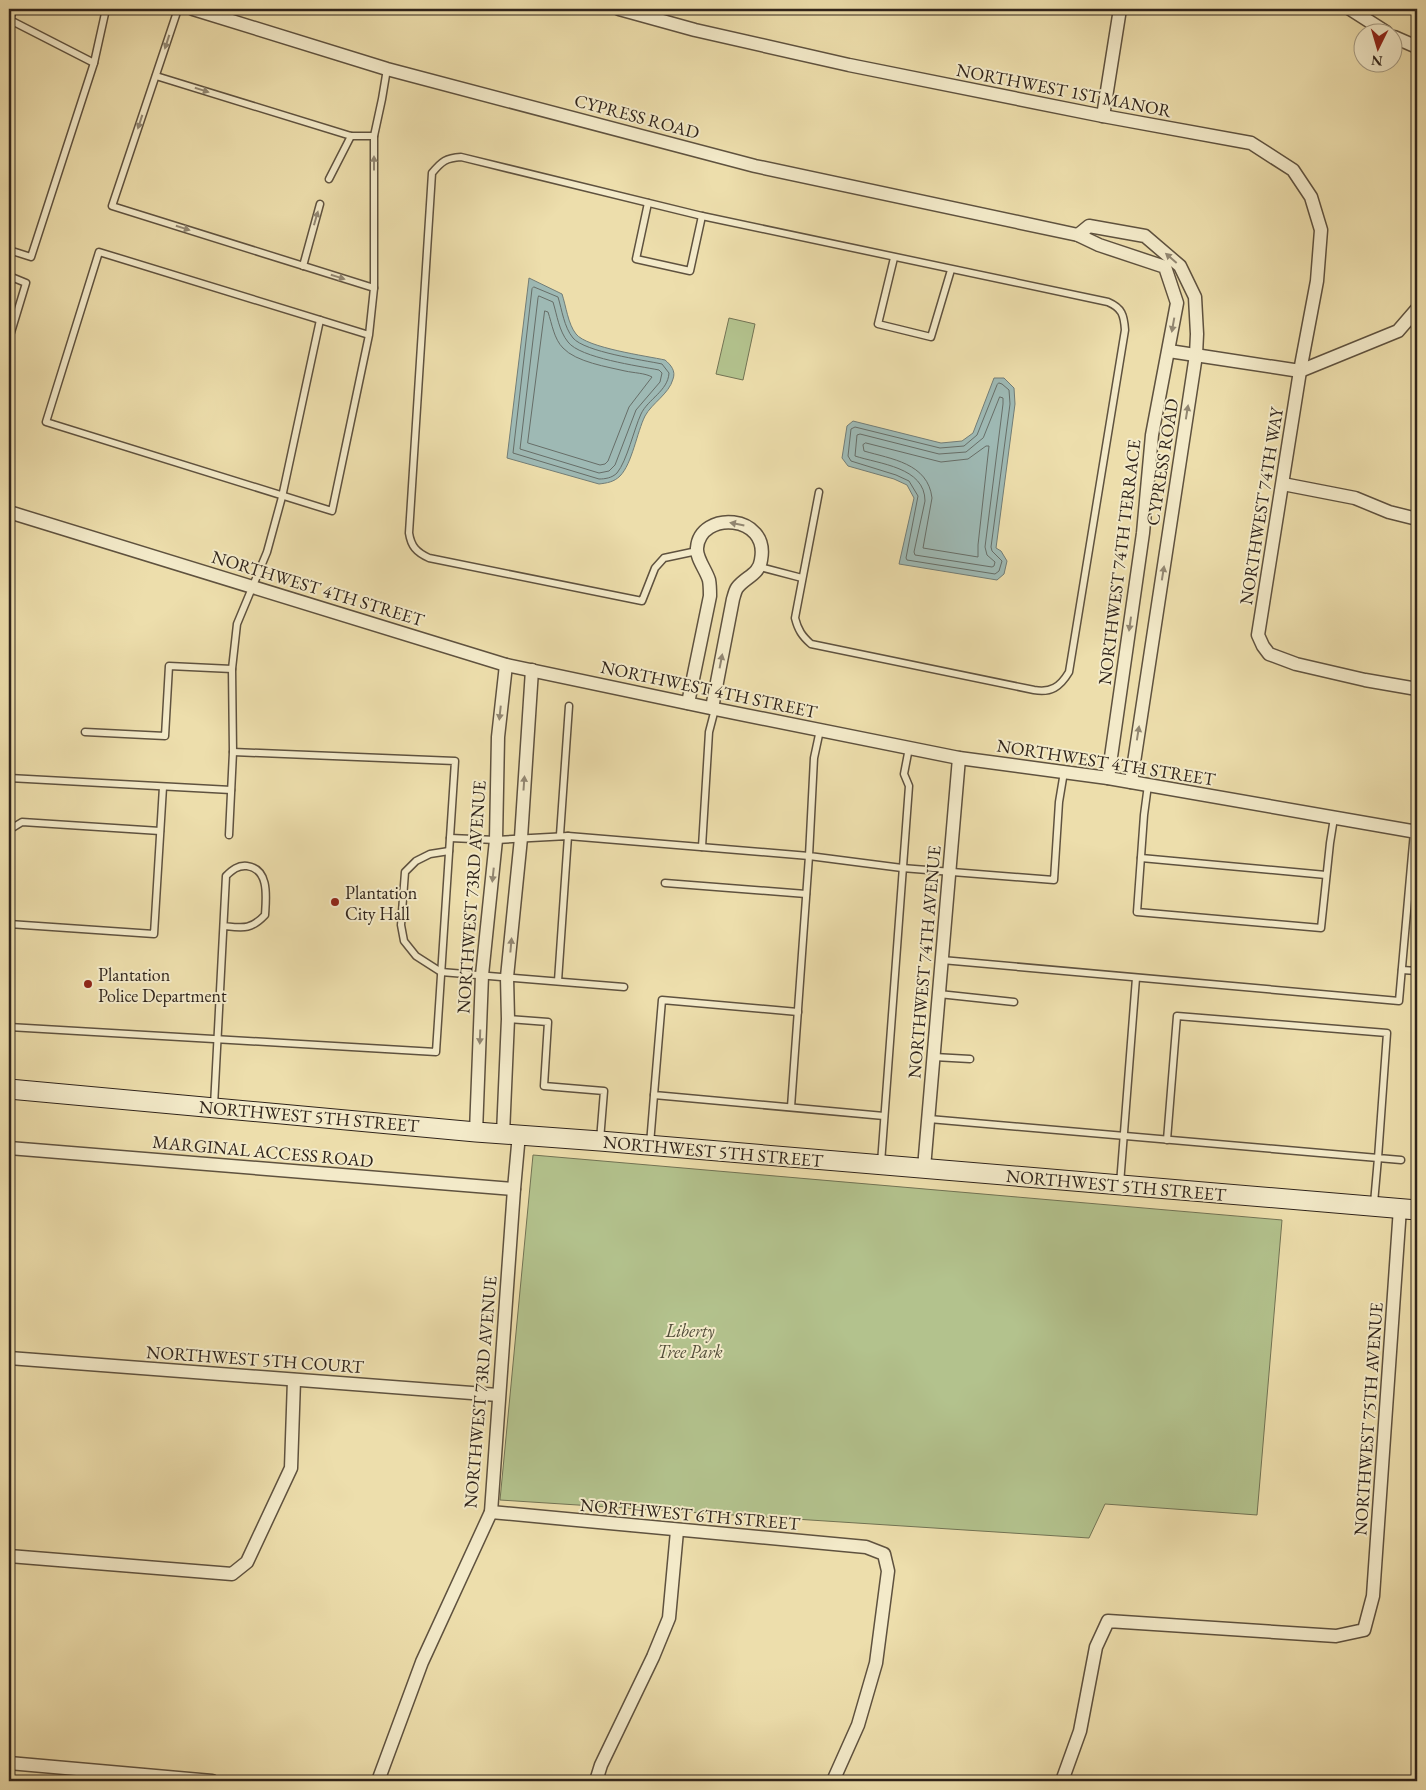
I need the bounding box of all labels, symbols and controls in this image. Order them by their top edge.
north arrow [1354,22,1404,72]
one-way arrow [163,35,170,50]
text: N [1370,51,1383,70]
street label: NORTHWEST 1ST MANOR [955,58,1174,122]
one-way arrow [195,87,210,94]
street label: CYPRESS ROAD [572,88,702,144]
one-way arrow [136,115,144,130]
one-way arrow [370,155,378,171]
one-way arrow [313,210,321,225]
one-way arrow [176,224,191,232]
one-way arrow [1165,252,1177,264]
one-way arrow [331,273,346,281]
one-way arrow [1169,317,1177,333]
street label: CYPRESS ROAD [1141,397,1183,527]
one-way arrow [1184,404,1192,420]
street label: NORTHWEST 74TH WAY [1234,404,1288,606]
street label: NORTHWEST 74TH TERRACE [1093,438,1145,686]
one-way arrow [729,519,745,527]
street label: NORTHWEST 4TH STREET [209,545,428,632]
one-way arrow [1159,564,1167,580]
one-way arrow [1125,617,1133,633]
one-way arrow [717,652,725,668]
street label: NORTHWEST 4TH STREET [599,655,820,723]
one-way arrow [496,705,504,721]
one-way arrow [1135,725,1143,741]
street label: NORTHWEST 4TH STREET [995,733,1218,791]
one-way arrow [521,775,529,791]
street label: NORTHWEST 73RD AVENUE [451,780,491,1014]
street label: NORTHWEST 74TH AVENUE [902,845,946,1079]
one-way arrow [489,867,497,883]
place label: Plantation City Hall [345,881,418,925]
marker: Plantation City Hall [329,896,341,908]
one-way arrow [507,937,515,953]
place label: Plantation Police Department [98,963,227,1007]
marker: Plantation Police Department [82,978,94,990]
one-way arrow [475,1029,483,1045]
street label: NORTHWEST 5TH STREET [198,1095,421,1137]
street label: MARGINAL ACCESS ROAD [152,1130,374,1172]
street label: NORTHWEST 5TH STREET [602,1130,825,1172]
street label: NORTHWEST 5TH STREET [1005,1164,1228,1206]
street label: NORTHWEST 73RD AVENUE [458,1275,502,1509]
street label: NORTHWEST 75TH AVENUE [1348,1302,1388,1536]
park label: Liberty Tree Park [657,1319,723,1363]
street label: NORTHWEST 5TH COURT [145,1340,366,1378]
street label: NORTHWEST 6TH STREET [579,1493,802,1535]

